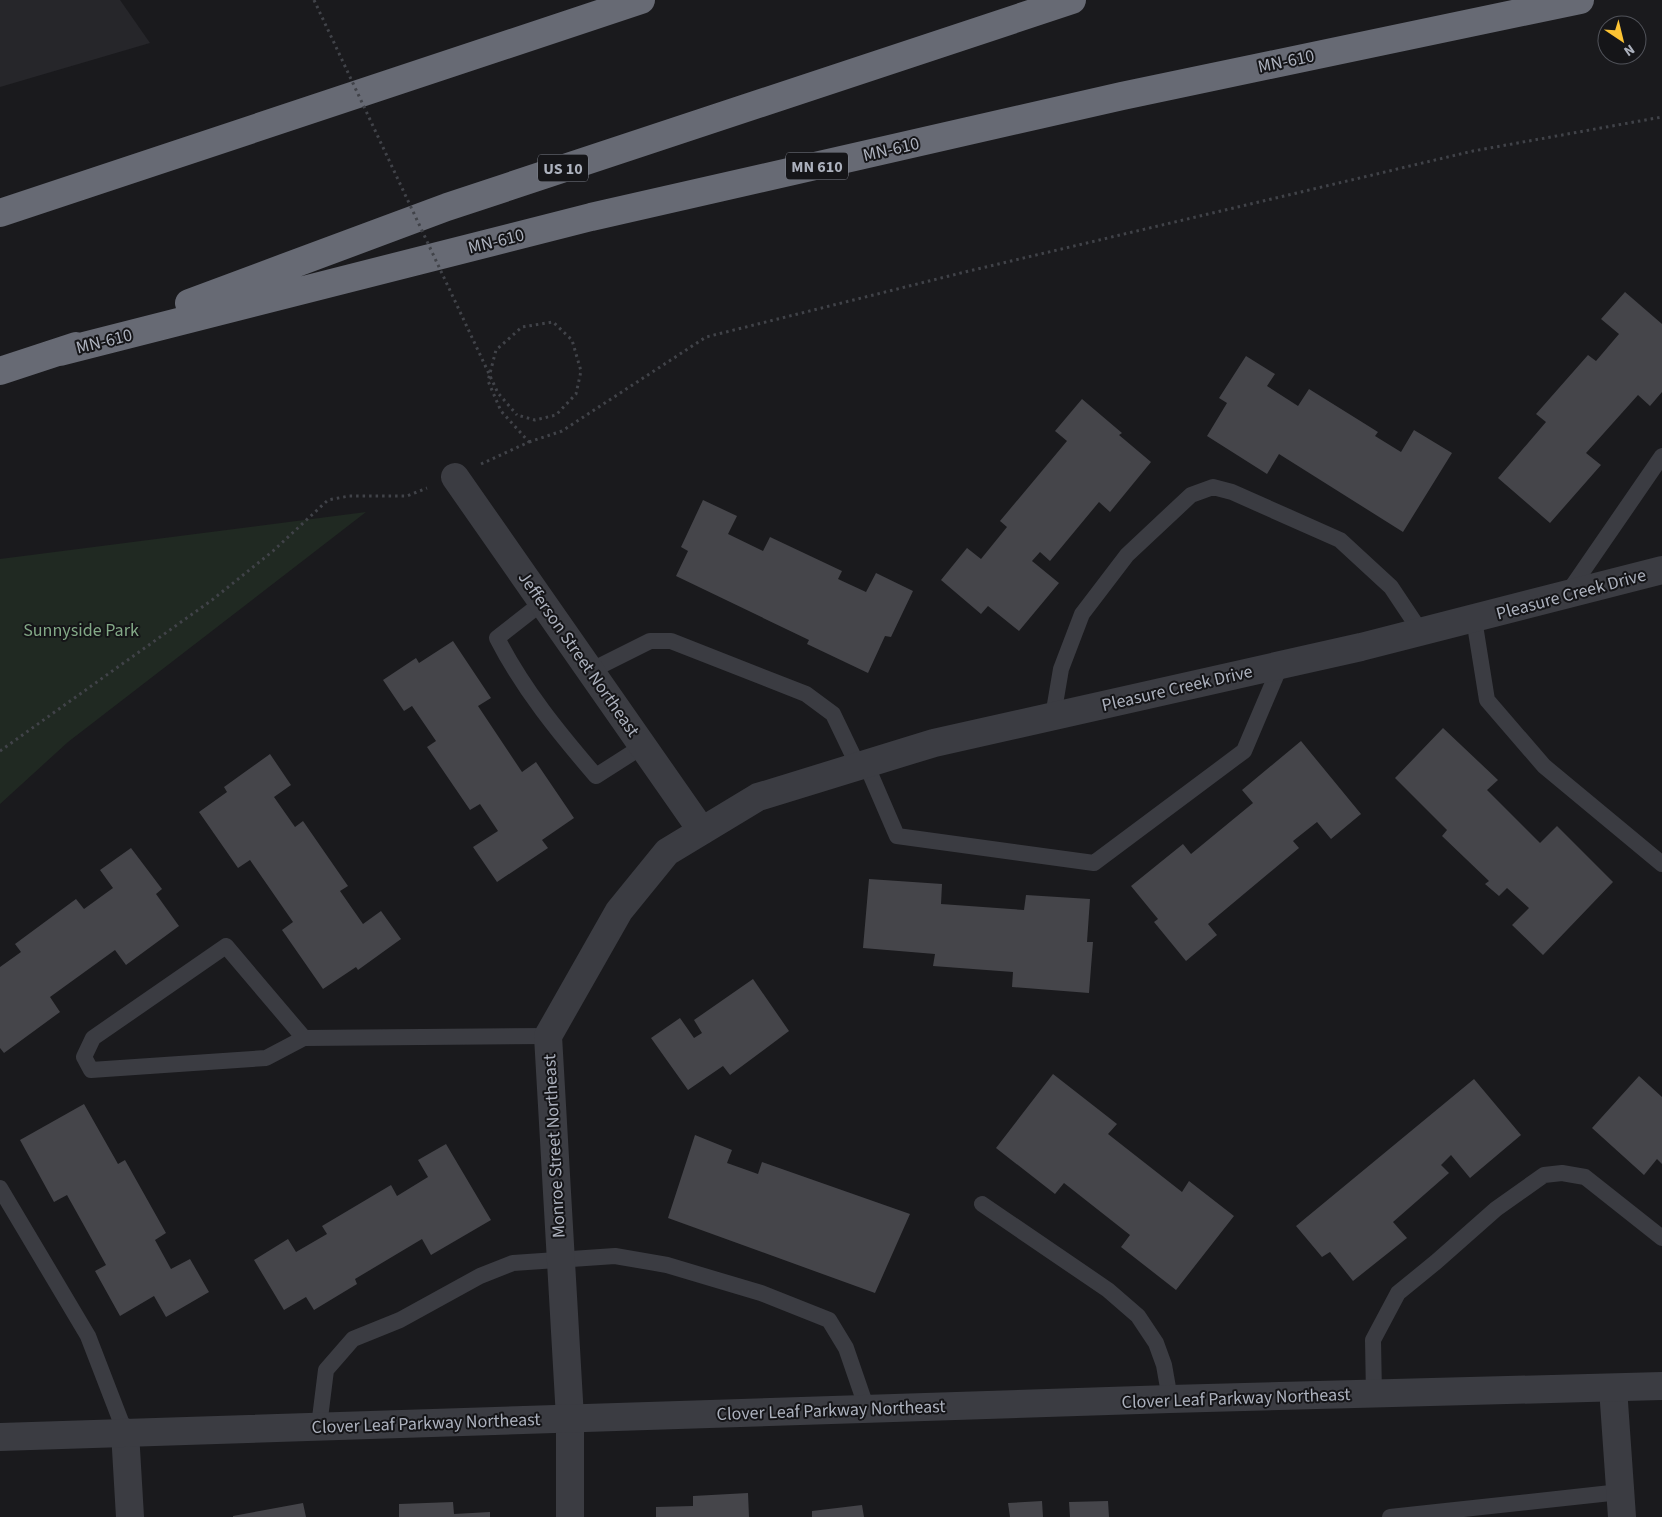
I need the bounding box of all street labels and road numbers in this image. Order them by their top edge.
street label: MN-610 [1256,43,1317,80]
street label: MN-610 [860,131,922,168]
road number: MN 610 [786,153,848,180]
road number: US 10 [538,154,588,182]
street label: MN-610 [465,222,527,261]
street label: MN-610 [73,322,135,361]
street label: Pleasure Creek Drive [1493,562,1649,627]
street label: Jefferson Street Northeast [512,567,645,742]
street label: Pleasure Creek Drive [1099,659,1255,718]
street label: Monroe Street Northeast [537,1053,572,1239]
street label: Clover Leaf Parkway Northeast [1121,1382,1351,1415]
street label: Clover Leaf Parkway Northeast [716,1394,946,1427]
street label: Clover Leaf Parkway Northeast [311,1407,541,1440]

